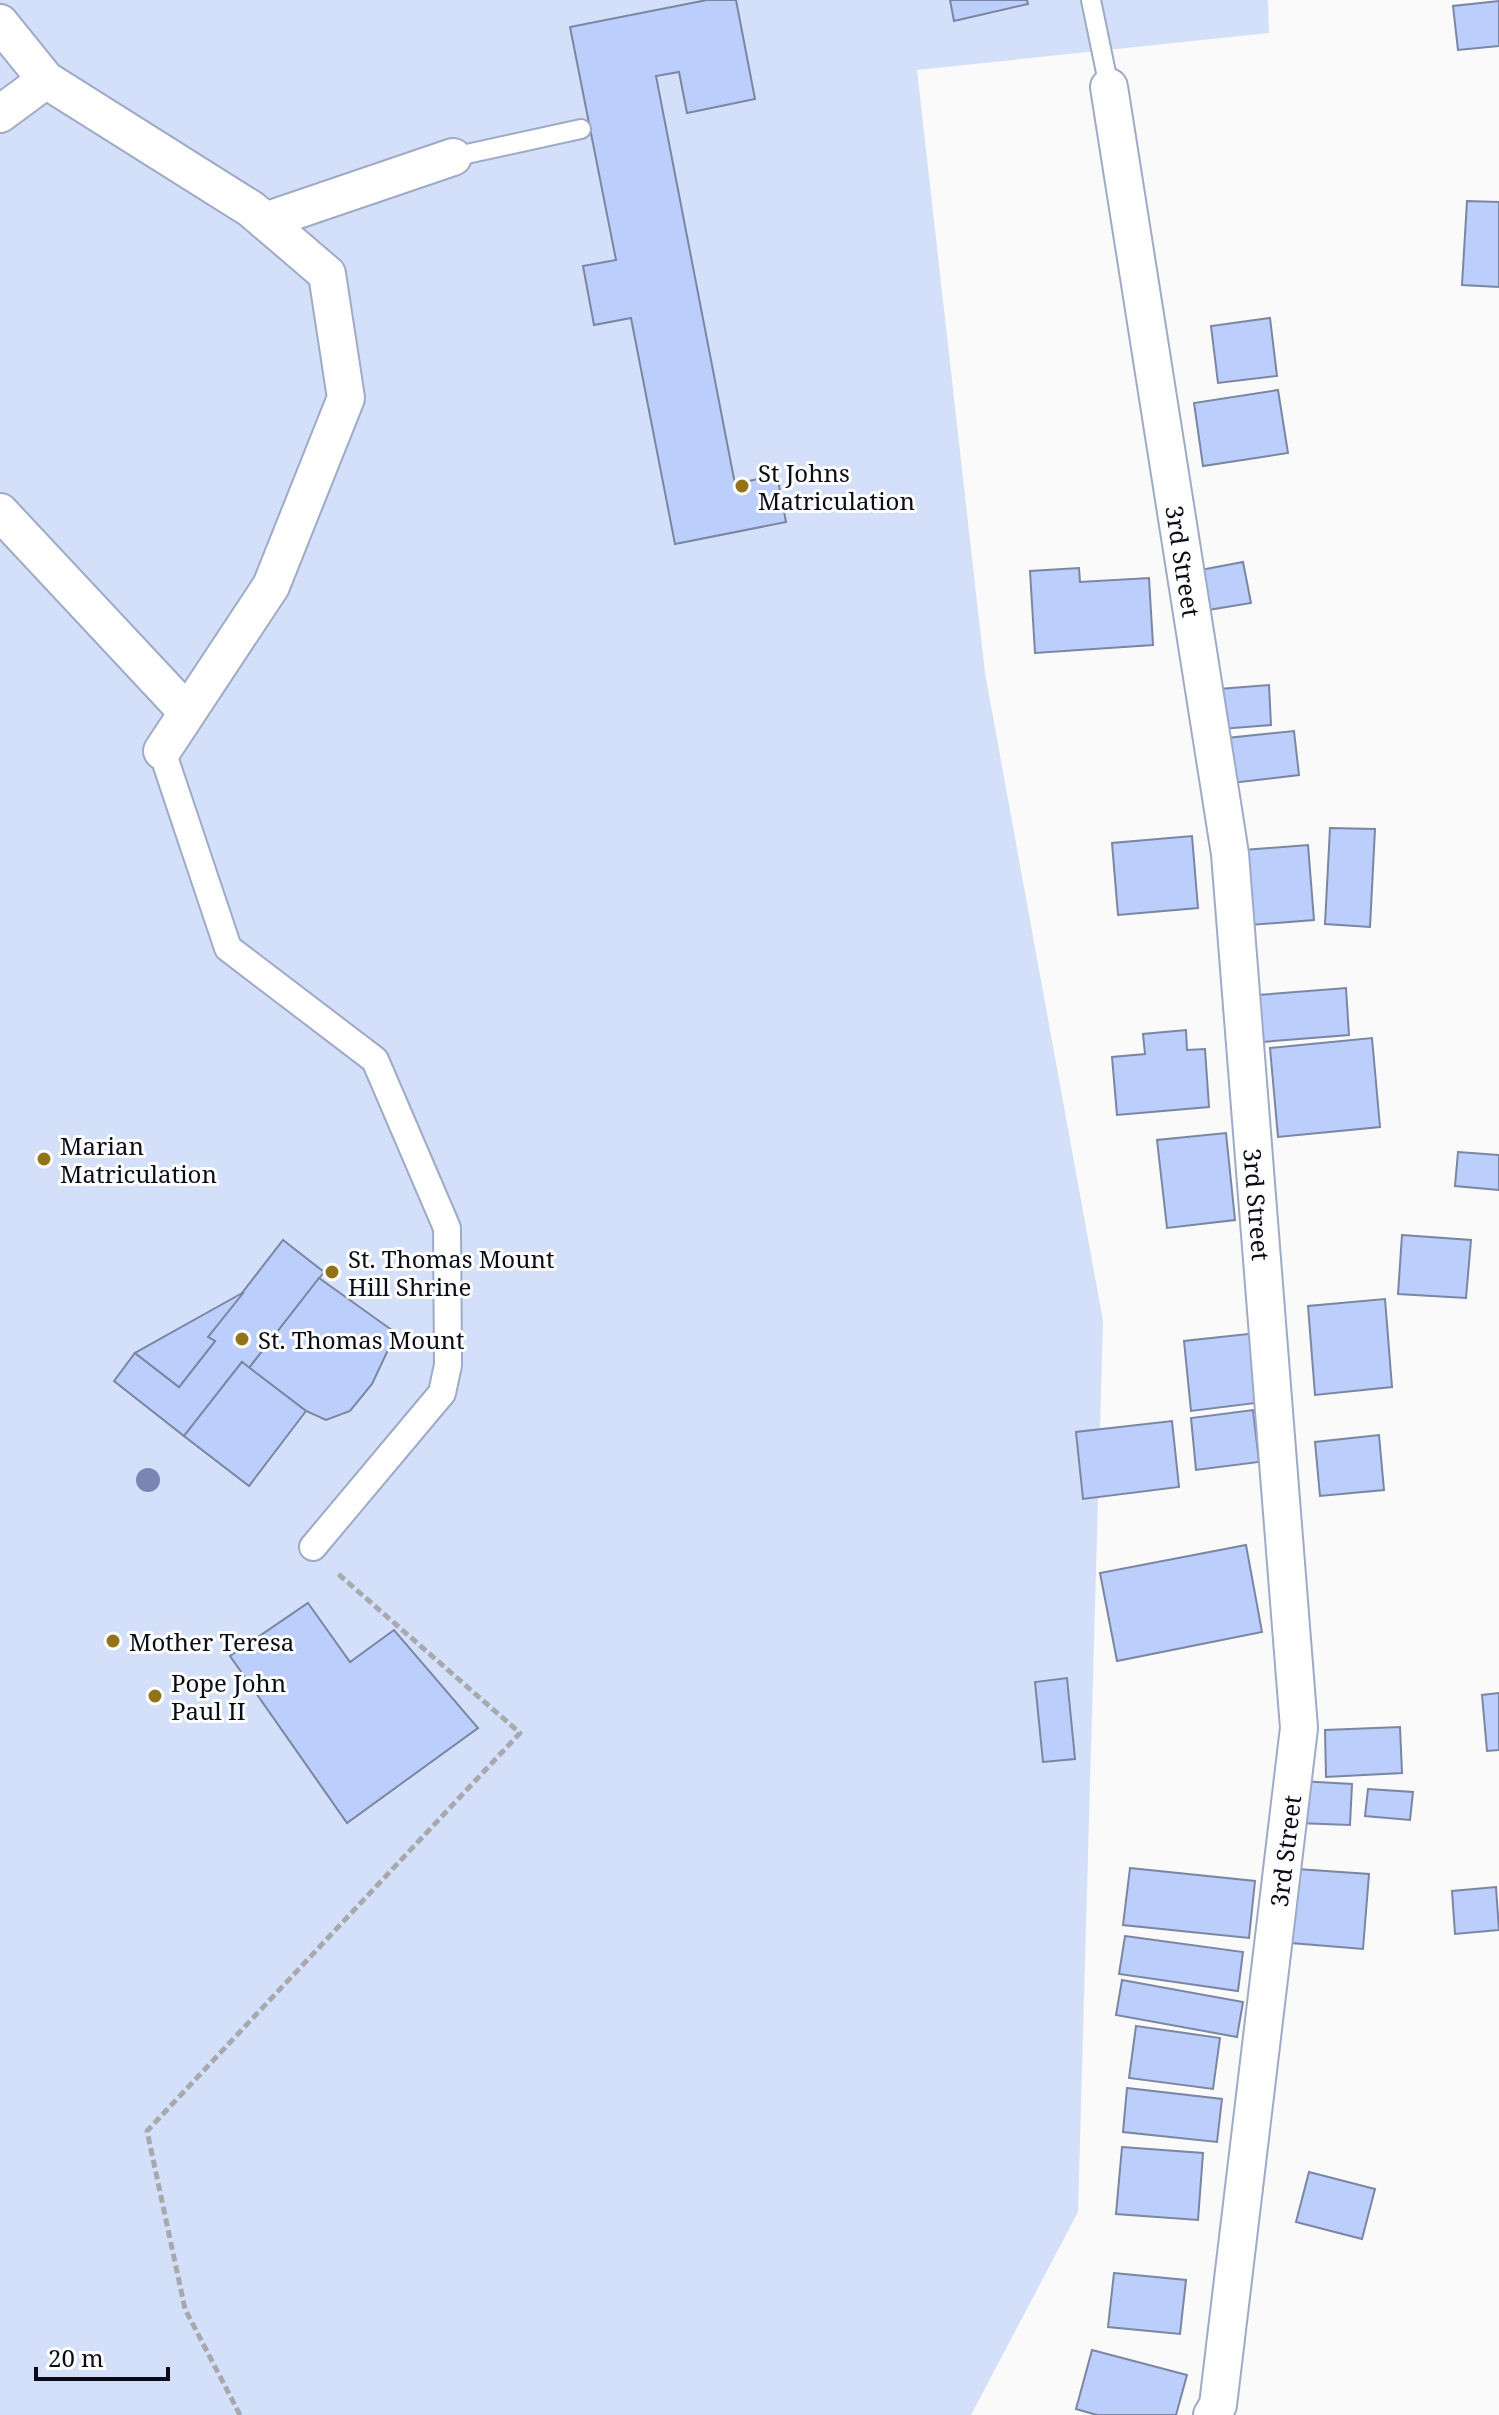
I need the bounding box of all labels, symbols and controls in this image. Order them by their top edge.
place label: St Johns Matriculation [758,456,915,517]
marker: St Johns Matriculation [733,477,751,495]
street label: 3rd Street [1159,503,1209,619]
place label: Marian Matriculation [60,1129,217,1190]
street label: 3rd Street [1237,1147,1279,1262]
marker: Marian Matriculation [35,1150,53,1168]
place label: St. Thomas Mount Hill Shrine [348,1242,554,1303]
marker: St. Thomas Mount Hill Shrine [323,1263,341,1281]
place label: St. Thomas Mount [258,1323,464,1356]
marker: St. Thomas Mount [233,1330,251,1348]
place label: Mother Teresa [129,1625,294,1658]
marker: Mother Teresa [104,1632,122,1650]
place label: Pope John Paul II [171,1666,286,1727]
marker: Pope John Paul II [146,1687,164,1705]
street label: 3rd Street [1262,1793,1308,1909]
scale bar [36,2331,168,2381]
text: 20 m [48,2341,104,2374]

